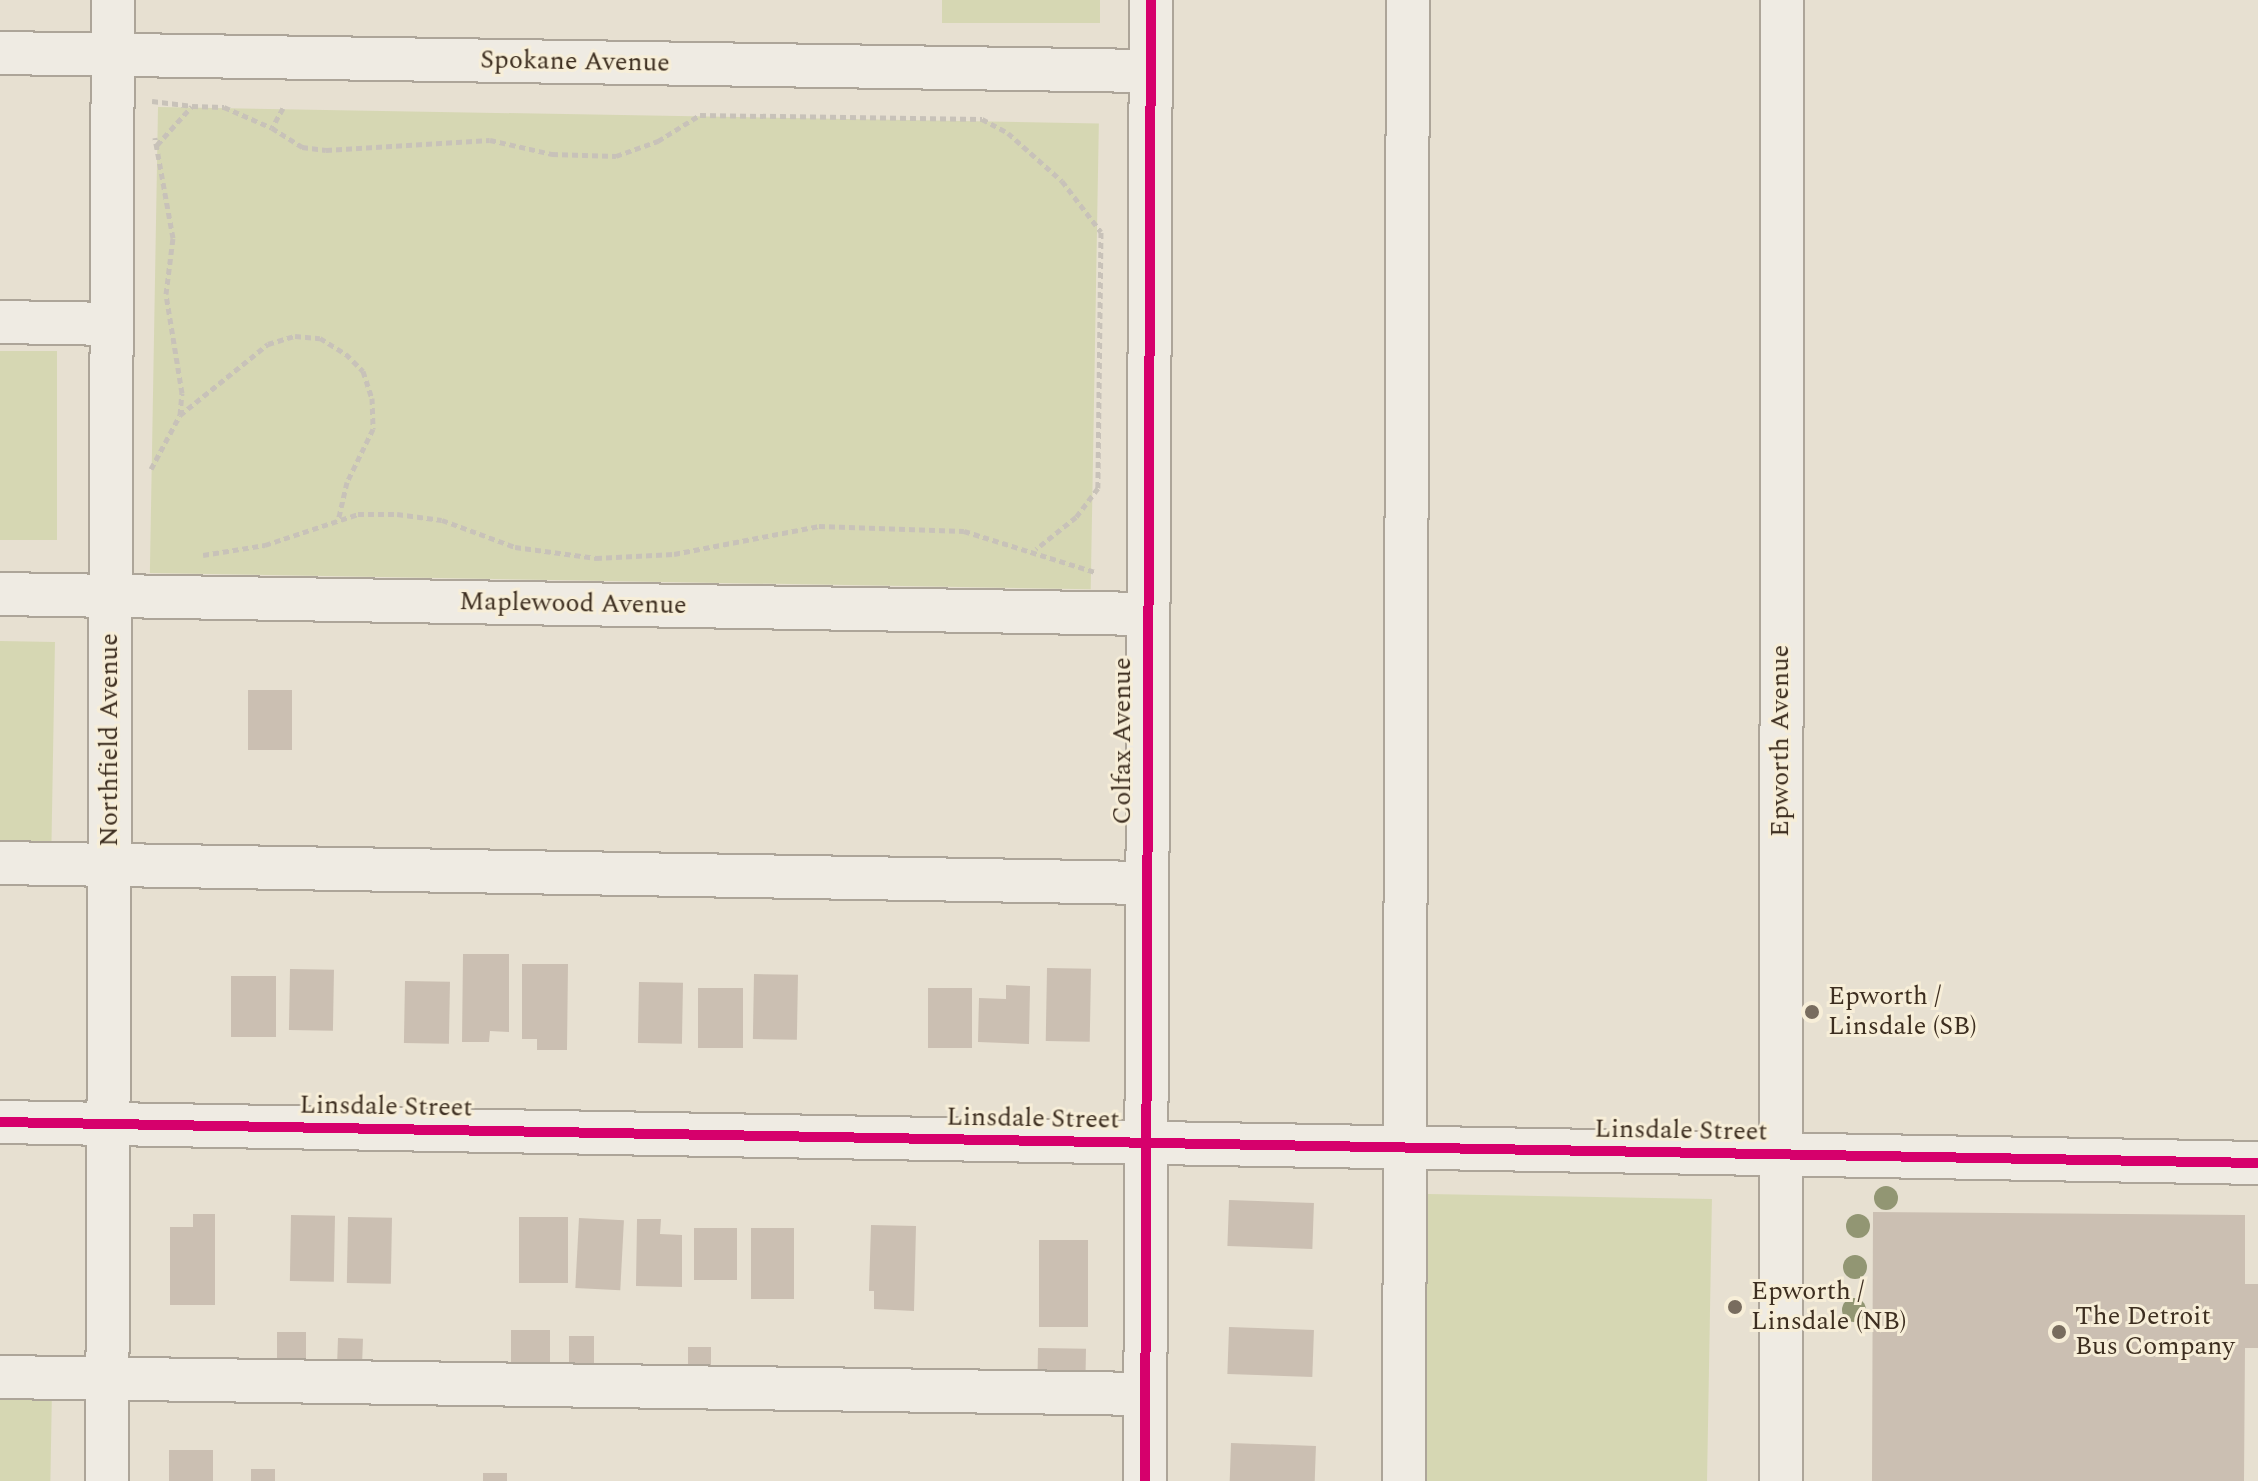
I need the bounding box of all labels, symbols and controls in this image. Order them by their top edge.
street label: Spokane Avenue [480,45,670,79]
street label: Maplewood Avenue [459,586,687,622]
street label: Northfield Avenue [94,633,126,847]
street label: Epworth Avenue [1765,645,1797,837]
street label: Colfax Avenue [1107,657,1139,825]
place label: Epworth / Linsdale (SB) [1828,981,1977,1042]
marker: Epworth / Linsdale (SB) [1803,1003,1821,1021]
street label: Linsdale Street [299,1090,473,1124]
street label: Linsdale Street [946,1102,1120,1136]
street label: Linsdale Street [1594,1114,1768,1148]
place label: Epworth / Linsdale (NB) [1751,1276,1906,1338]
marker: Epworth / Linsdale (NB) [1726,1298,1744,1316]
place label: The Detroit Bus Company [2075,1301,2235,1362]
marker: The Detroit Bus Company [2050,1323,2068,1341]

